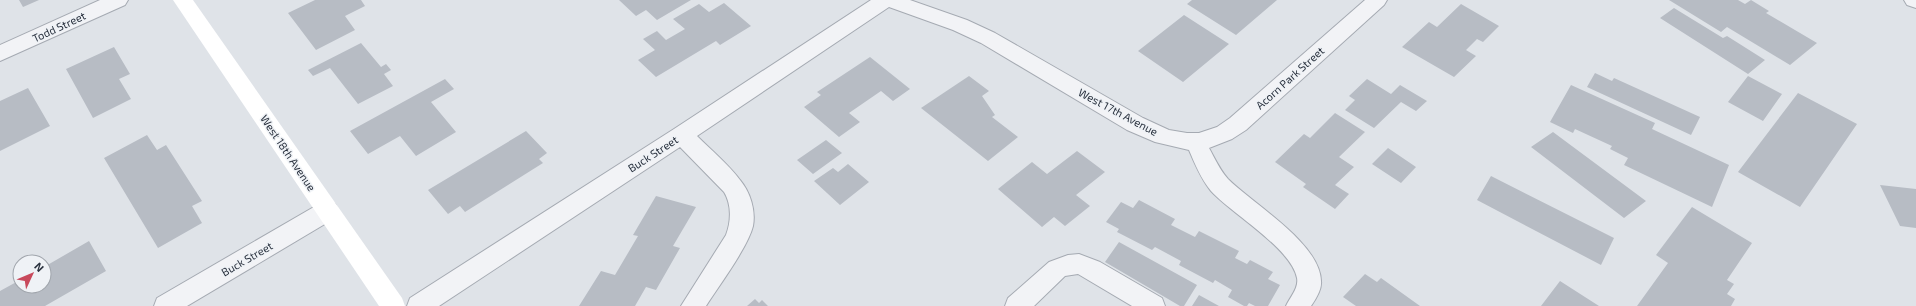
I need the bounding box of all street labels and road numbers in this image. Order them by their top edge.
street label: Todd Street [30,9,87,44]
street label: Acorn Park Street [1253,44,1326,112]
street label: West 17th Avenue [1076,85,1160,138]
street label: West 18th Avenue [258,112,319,193]
street label: Buck Street [625,133,680,175]
street label: Buck Street [219,239,275,278]

